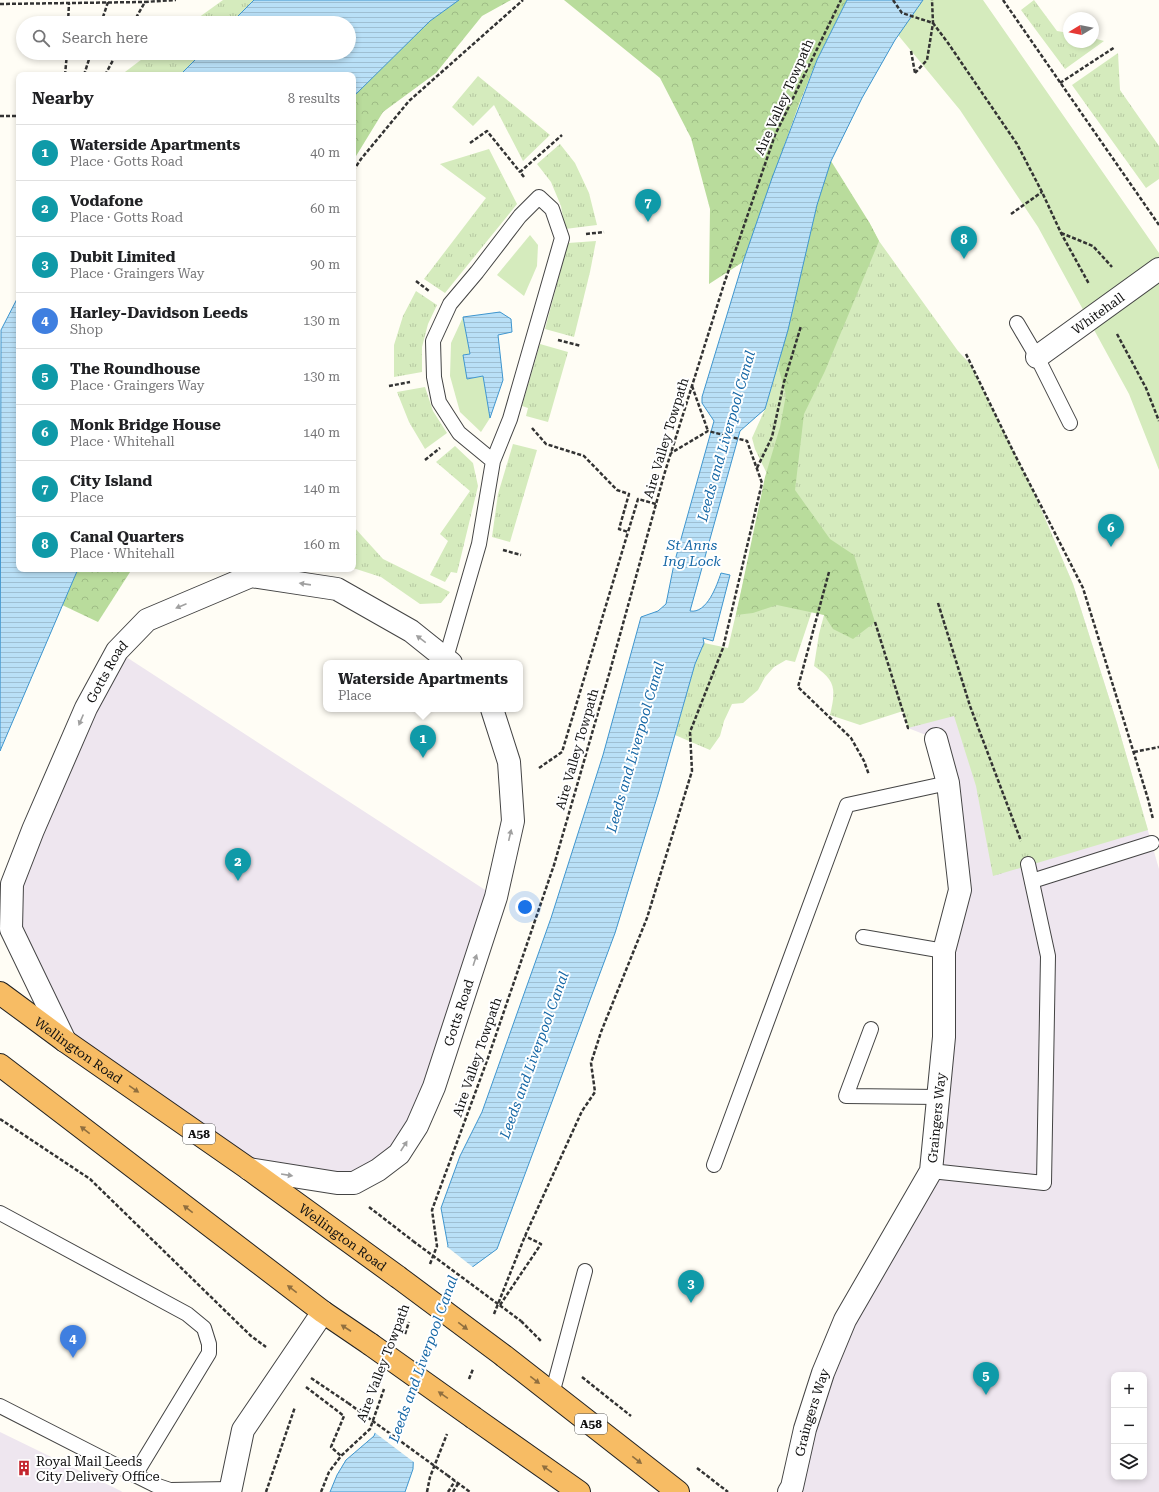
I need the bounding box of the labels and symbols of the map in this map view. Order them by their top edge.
north arrow [1063,12,1099,48]
street label: Aire Valley Towpath [752,36,817,157]
pin: 7 [635,189,661,222]
pin: 8 [951,226,977,259]
street label: Whitehall [1069,289,1127,337]
water label: Leeds and Liverpool Canal [694,349,758,524]
street label: Aire Valley Towpath [641,375,692,500]
pin: 6 [1098,514,1124,547]
water label: St Anns Ing Lock [662,537,721,569]
one-way arrow [299,581,311,587]
one-way arrow [175,603,187,609]
one-way arrow [415,634,426,643]
street label: Gotts Road [83,637,131,706]
water label: Leeds and Liverpool Canal [603,660,667,835]
street label: Aire Valley Towpath [553,686,602,811]
one-way arrow [77,714,83,726]
pin: 1 [410,725,436,758]
one-way arrow [507,828,513,841]
pin: 2 [225,848,251,881]
your location [515,897,535,917]
one-way arrow [473,954,479,966]
water label: Leeds and Liverpool Canal [496,969,572,1142]
street label: Gotts Road [440,976,476,1048]
street label: Aire Valley Towpath [450,995,505,1119]
street label: Wellington Road [32,1014,126,1087]
street label: Graingers Way [924,1071,948,1164]
one-way arrow [129,1085,140,1093]
road number: A58 [183,1124,215,1144]
one-way arrow [80,1126,91,1134]
one-way arrow [400,1140,407,1152]
one-way arrow [281,1172,293,1178]
street label: Wellington Road [296,1200,390,1274]
one-way arrow [183,1205,194,1214]
pin: 3 [678,1270,704,1303]
water label: Leeds and Liverpool Canal [385,1273,461,1446]
one-way arrow [286,1284,297,1293]
street label: Aire Valley Towpath [354,1301,413,1424]
one-way arrow [458,1321,468,1329]
one-way arrow [341,1324,352,1332]
pin: 4 [60,1325,86,1358]
pin: 5 [973,1362,999,1395]
street label: Graingers Way [792,1366,832,1458]
one-way arrow [529,1376,540,1385]
one-way arrow [437,1391,448,1399]
road number: A58 [575,1414,607,1434]
place label: Royal Mail Leeds City Delivery Office [36,1454,160,1484]
one-way arrow [631,1456,642,1465]
building icon: Royal Mail Leeds City Delivery Office [15,1459,33,1477]
one-way arrow [542,1465,552,1473]

